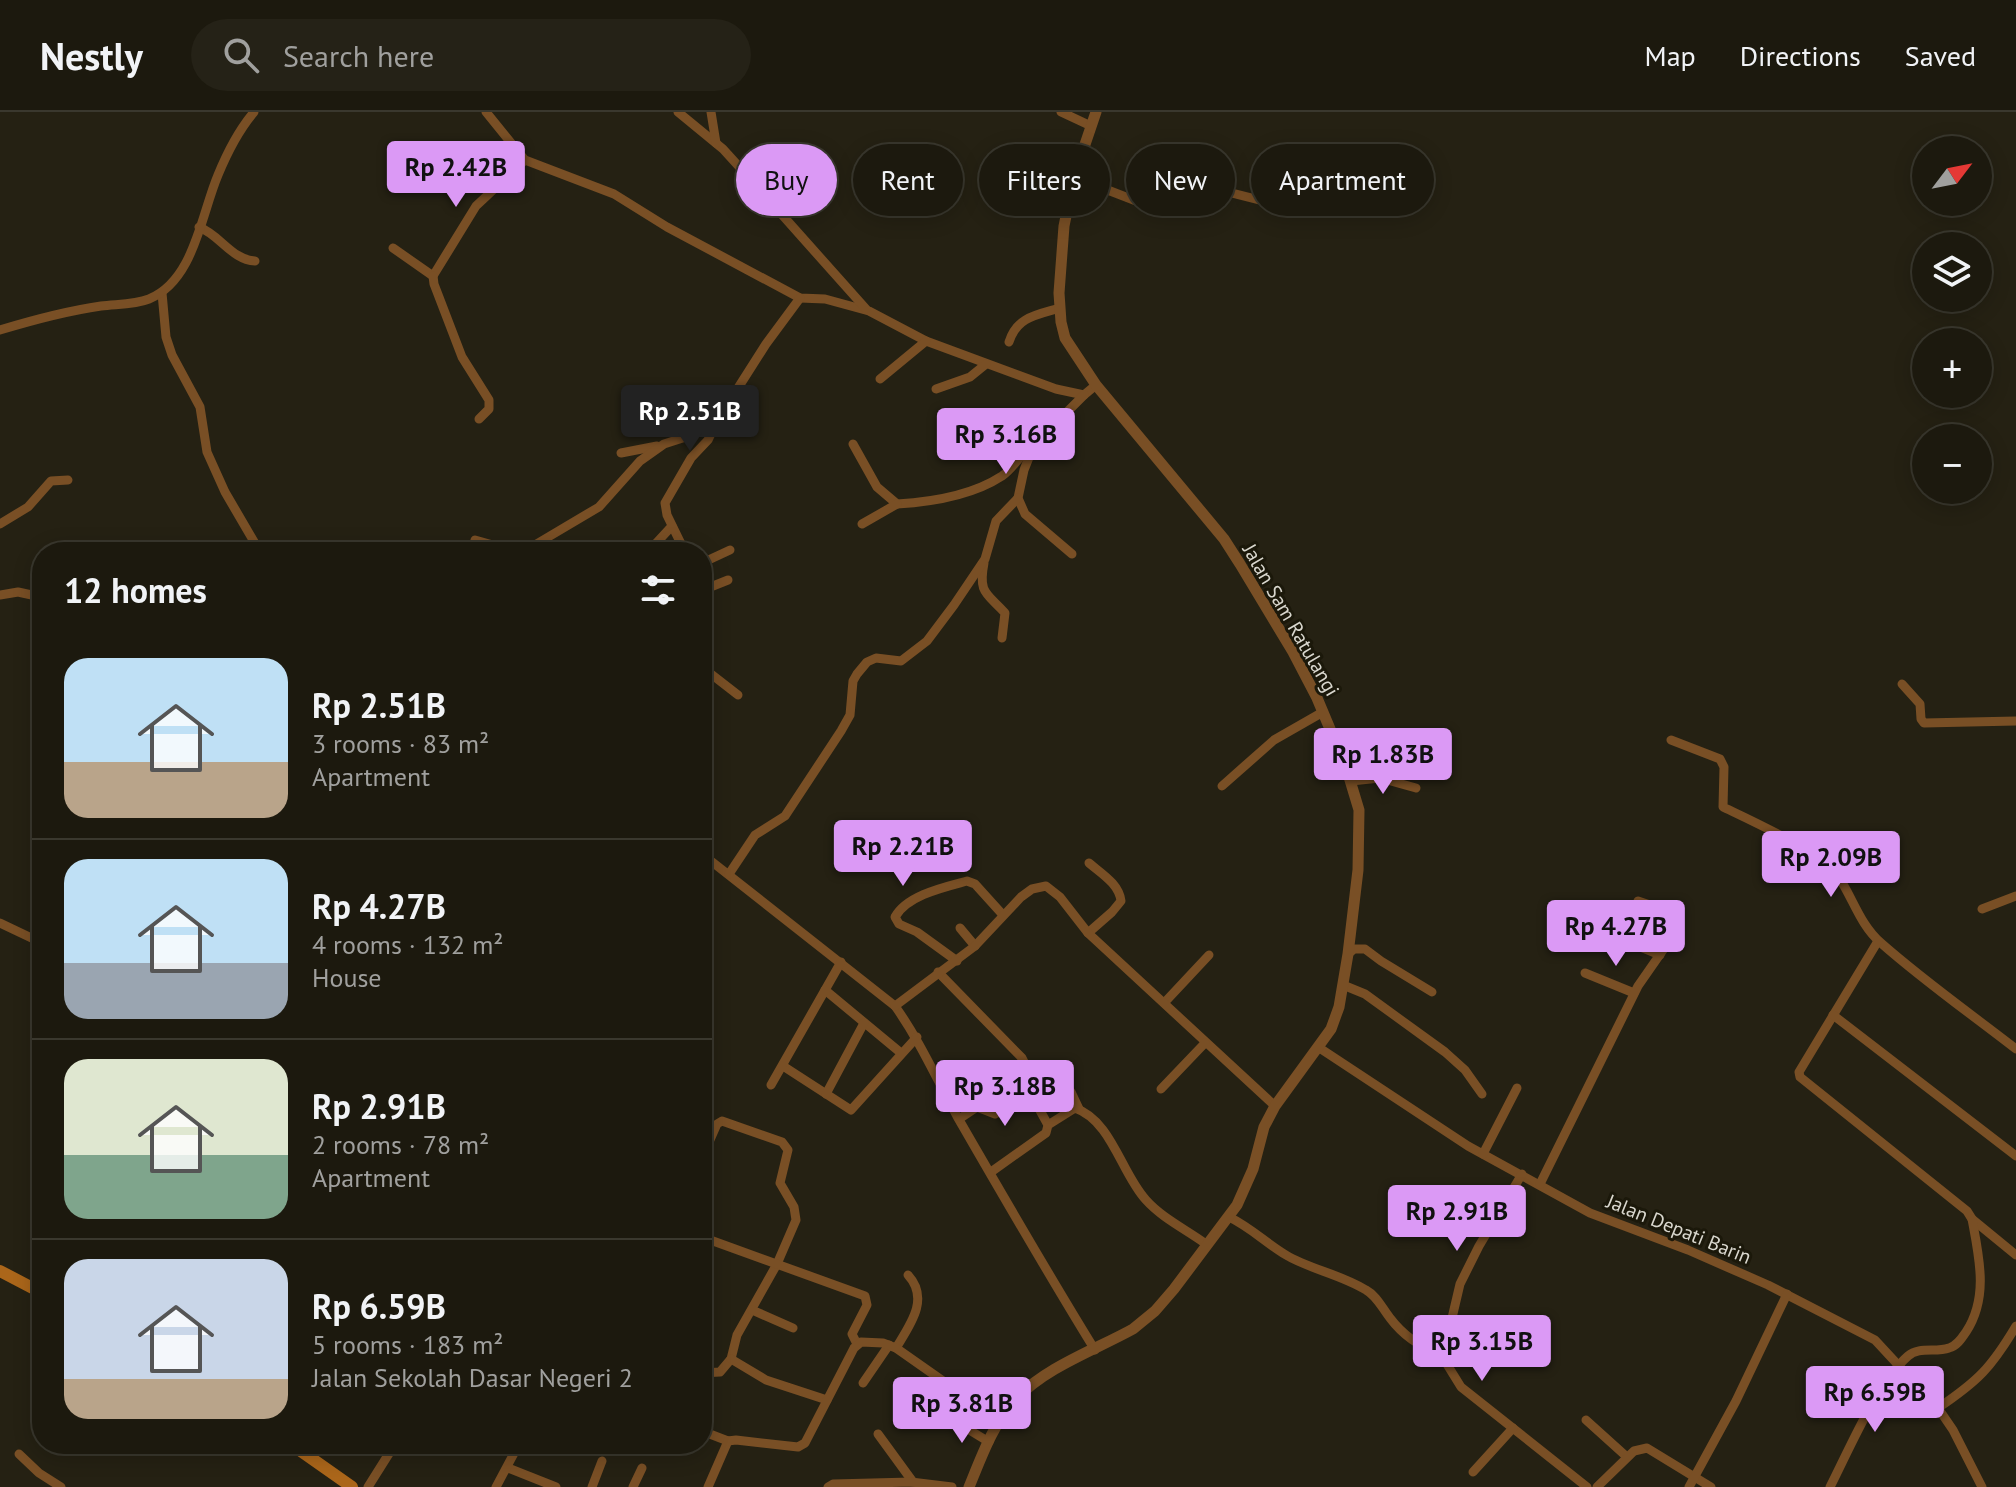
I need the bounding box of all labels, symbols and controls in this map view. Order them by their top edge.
search box [191,19,751,91]
text: Nestly [40,31,143,80]
icon: search [219,33,263,77]
text: Search here [283,36,434,75]
text: Map [1645,37,1696,74]
text: Directions [1740,37,1861,74]
text: Saved [1905,37,1976,74]
north arrow [1912,136,1992,216]
map controls [1912,136,1992,504]
pin: Rp 2.42B [373,141,539,209]
chip: Buy [736,144,837,216]
chip: Rent [853,144,963,216]
chip: Filters [979,144,1110,216]
chip: New [1126,144,1235,216]
chip: Apartment [1251,144,1434,216]
text: Rp 2.42B [405,150,507,183]
button: layers [1912,232,1992,312]
button: + [1912,328,1992,408]
pin: Rp 2.51B [607,385,773,453]
text: Rp 2.51B [639,394,741,427]
pin: Rp 3.16B [923,408,1089,476]
text: Rp 3.16B [955,417,1057,450]
button: − [1912,424,1992,504]
street label: Jalan Sam Ratulangi [1236,538,1345,701]
text: 12 homes [64,568,207,612]
icon: filters [636,568,680,612]
text: Rp 2.51B [312,683,446,727]
icon: home [128,690,224,786]
text: 3 rooms · 83 m² [312,727,489,760]
pin: Rp 1.83B [1300,728,1466,796]
text: Rp 1.83B [1332,737,1434,770]
text: Apartment [312,760,430,793]
pin: Rp 2.21B [820,820,986,888]
text: Rp 2.21B [852,829,954,862]
pin: Rp 2.09B [1748,831,1914,899]
text: Rp 2.09B [1780,840,1882,873]
text: Rp 4.27B [312,884,446,928]
icon: home [128,891,224,987]
pin: Rp 4.27B [1533,900,1699,968]
text: Rp 4.27B [1565,909,1667,942]
text: 4 rooms · 132 m² [312,928,504,961]
text: House [312,961,382,994]
pin: Rp 3.18B [922,1060,1088,1128]
text: Rp 3.18B [954,1069,1056,1102]
text: Rp 2.91B [312,1084,446,1128]
icon: home [128,1091,224,1187]
text: 2 rooms · 78 m² [312,1128,489,1161]
text: Apartment [312,1161,430,1194]
pin: Rp 2.91B [1374,1185,1540,1253]
street label: Jalan Depati Barin [1602,1188,1755,1270]
text: Rp 2.91B [1406,1194,1508,1227]
text: Rp 6.59B [312,1284,446,1328]
icon: home [128,1291,224,1387]
pin: Rp 3.15B [1399,1315,1565,1383]
text: Rp 3.15B [1431,1324,1533,1357]
text: 5 rooms · 183 m² [312,1328,504,1361]
text: Jalan Sekolah Dasar Negeri 2 [312,1361,633,1394]
pin: Rp 6.59B [1792,1366,1958,1434]
text: Rp 6.59B [1824,1375,1926,1408]
pin: Rp 3.81B [879,1377,1045,1445]
text: Rp 3.81B [911,1386,1013,1419]

